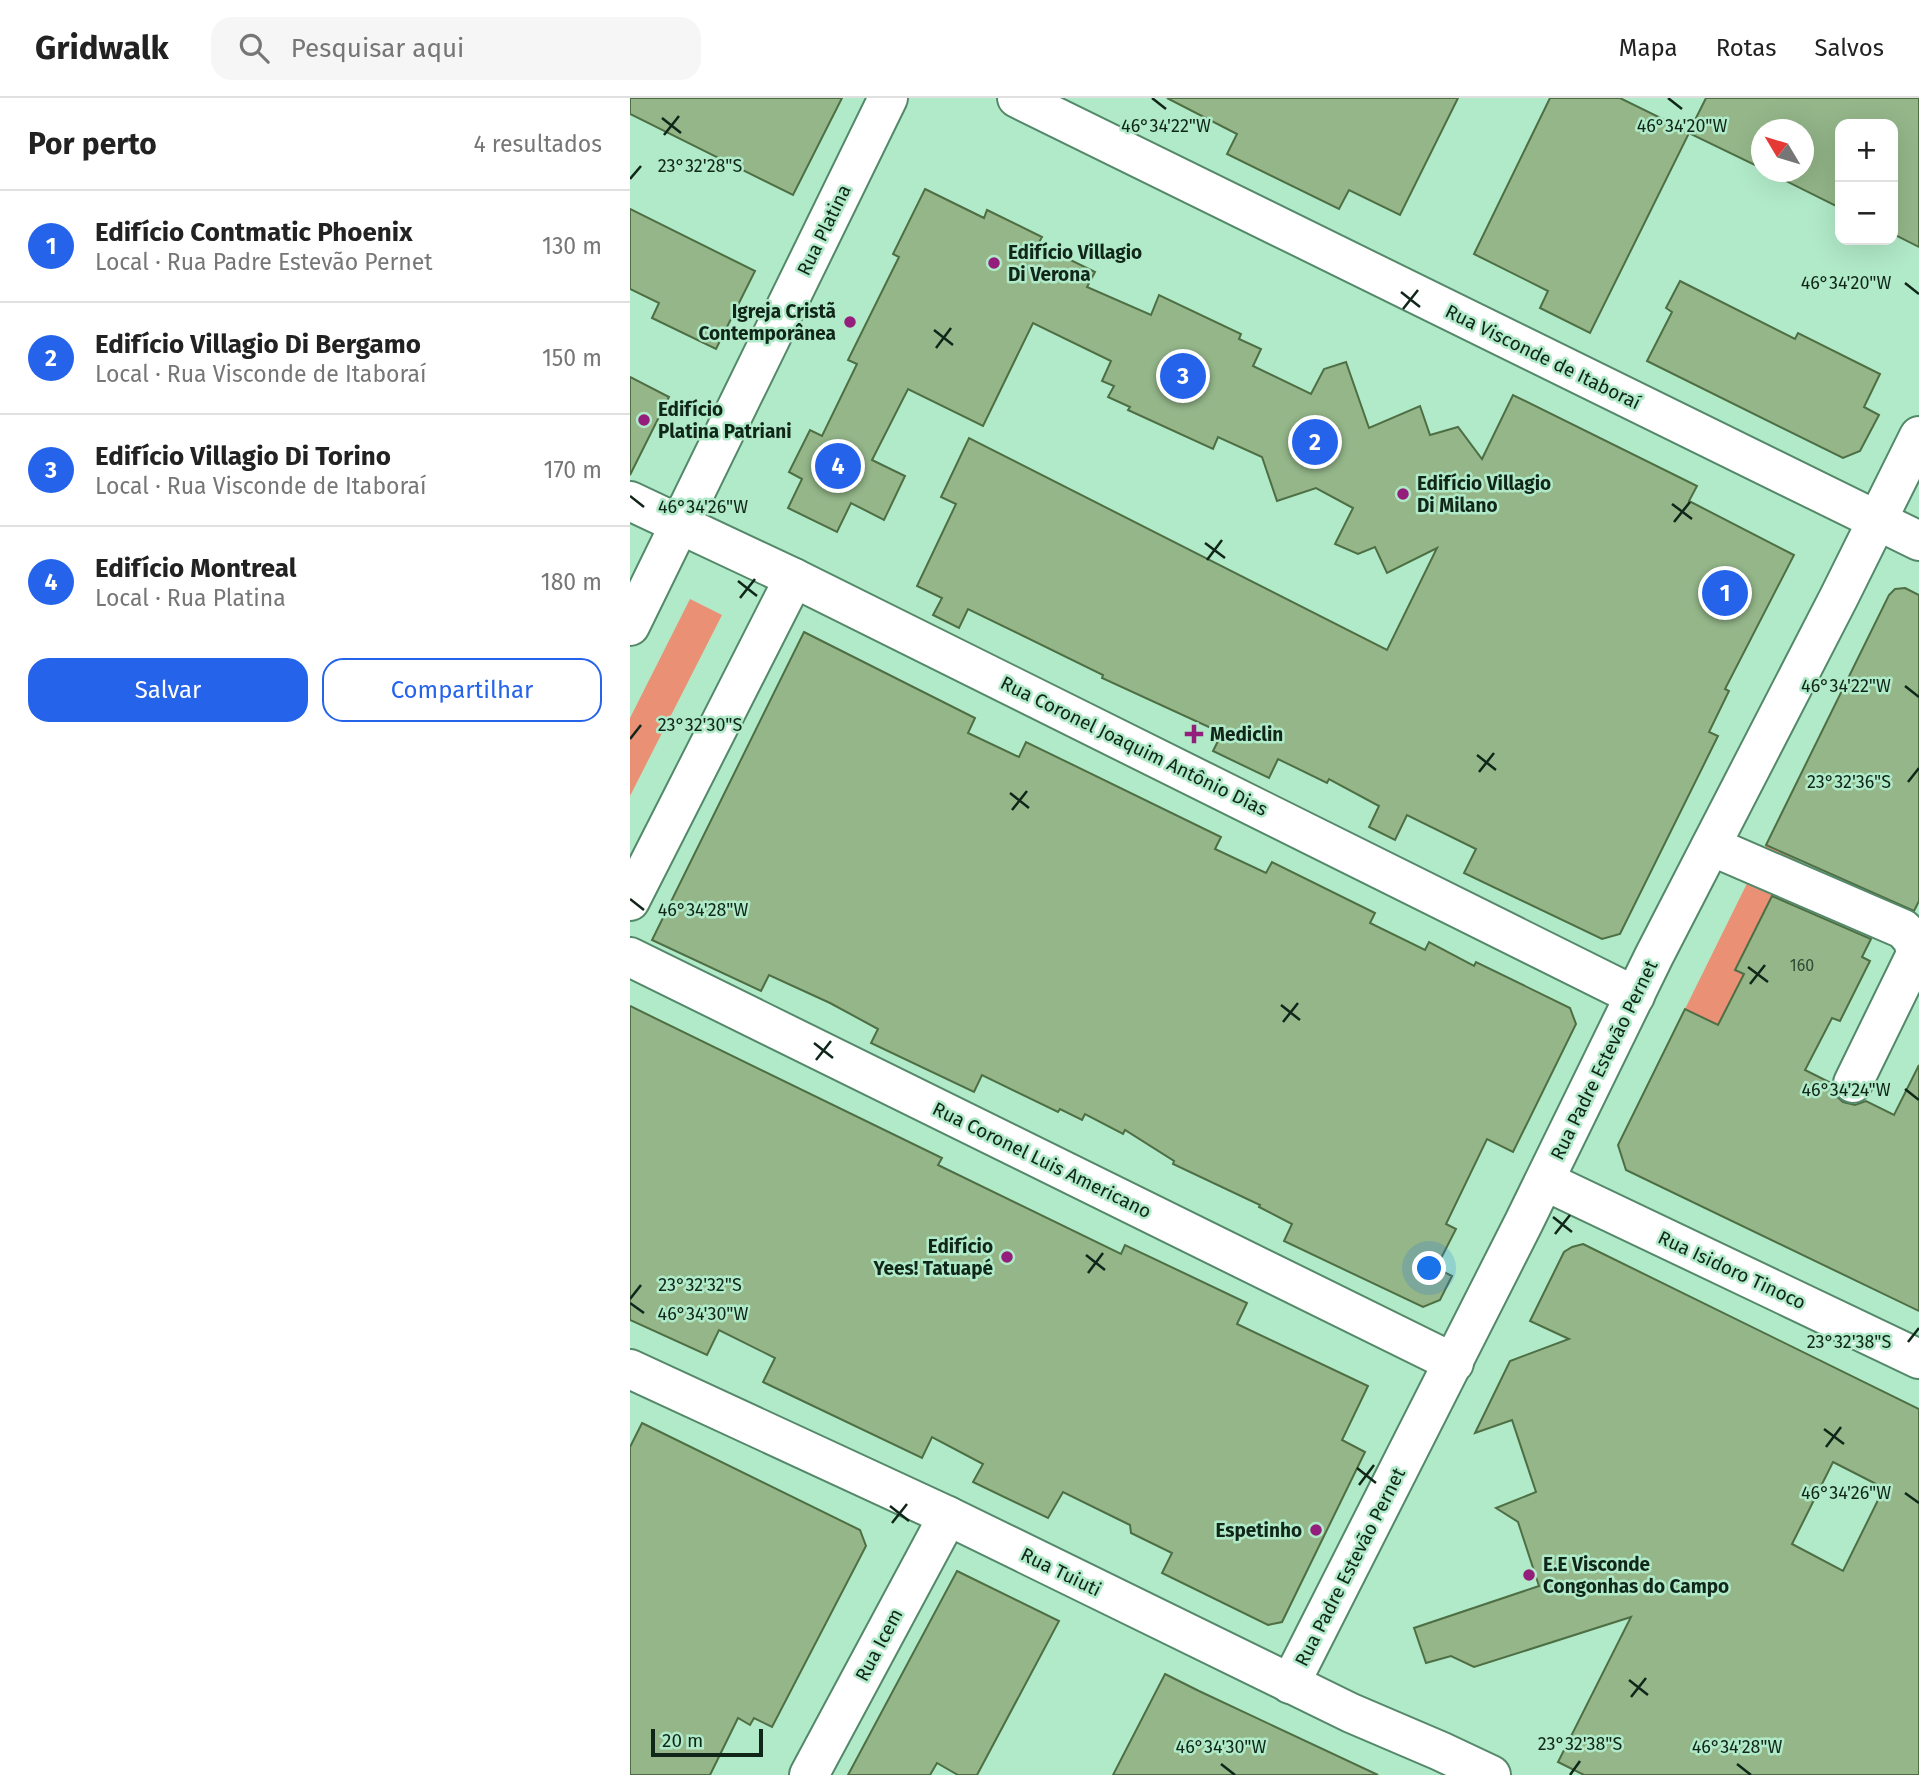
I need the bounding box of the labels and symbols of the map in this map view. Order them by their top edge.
text: 46°34'22"W [1121,115,1211,137]
text: 46°34'20"W [1637,115,1727,137]
north arrow [1751,119,1814,182]
text: 23°32'28"S [658,155,742,177]
street label: Rua Platina [792,181,856,279]
place label: Edifício Villagio Di Verona [1008,241,1142,286]
marker: Edifício Villagio Di Verona [986,255,1002,271]
text: 46°34'20"W [1801,272,1891,294]
place label: Igreja Cristã Contemporânea [698,300,836,345]
street label: Rua Visconde de Itaboraí [1442,300,1644,414]
marker: Igreja Cristã Contemporânea [842,314,858,330]
pin: 3 [1160,350,1206,402]
place label: Edifício Platina Patriani [658,398,792,443]
marker: Edifício Platina Patriani [636,412,652,428]
pin: 2 [1292,416,1338,468]
pin: 4 [815,440,861,492]
place label: Edifício Villagio Di Milano [1417,472,1551,517]
marker: Edifício Villagio Di Milano [1395,486,1411,502]
text: 46°34'26"W [658,496,748,518]
pin: 1 [1702,567,1748,619]
street label: Rua Coronel Joaquim Antônio Dias [997,671,1271,821]
text: 46°34'22"W [1801,675,1891,697]
text: 23°32'30"S [658,714,743,736]
place label: Mediclin [1210,723,1283,746]
marker: Mediclin [1184,724,1204,744]
text: 23°32'36"S [1807,771,1891,793]
text: 46°34'28"W [658,899,748,921]
street label: Rua Padre Estevão Pernet [1546,956,1663,1164]
house number: 160 [1790,956,1814,975]
text: 46°34'24"W [1801,1079,1891,1101]
street label: Rua Coronel Luis Americano [929,1097,1155,1223]
street label: Rua Isidoro Tinoco [1654,1226,1810,1314]
place label: Edifício Yees! Tatuapé [873,1235,993,1280]
marker: Edifício Yees! Tatuapé [999,1249,1015,1265]
your location [1412,1251,1446,1285]
text: 23°32'32"S [658,1274,742,1296]
text: 46°34'30"W [658,1303,749,1325]
text: 23°32'38"S [1807,1331,1891,1353]
street label: Rua Padre Estevão Pernet [1290,1464,1410,1670]
text: 46°34'26"W [1801,1482,1891,1504]
place label: Espetinho [1215,1519,1302,1542]
marker: Espetinho [1308,1522,1324,1538]
street label: Rua Tuiuti [1017,1543,1105,1601]
place label: E.E Visconde Congonhas do Campo [1543,1553,1729,1598]
marker: E.E Visconde Congonhas do Campo [1521,1567,1537,1583]
street label: Rua Icem [850,1605,908,1685]
scale bar [651,1726,763,1758]
text: 23°32'38"S [1538,1733,1622,1755]
text: 46°34'30"W [1176,1736,1267,1758]
text: 46°34'28"W [1692,1736,1782,1758]

